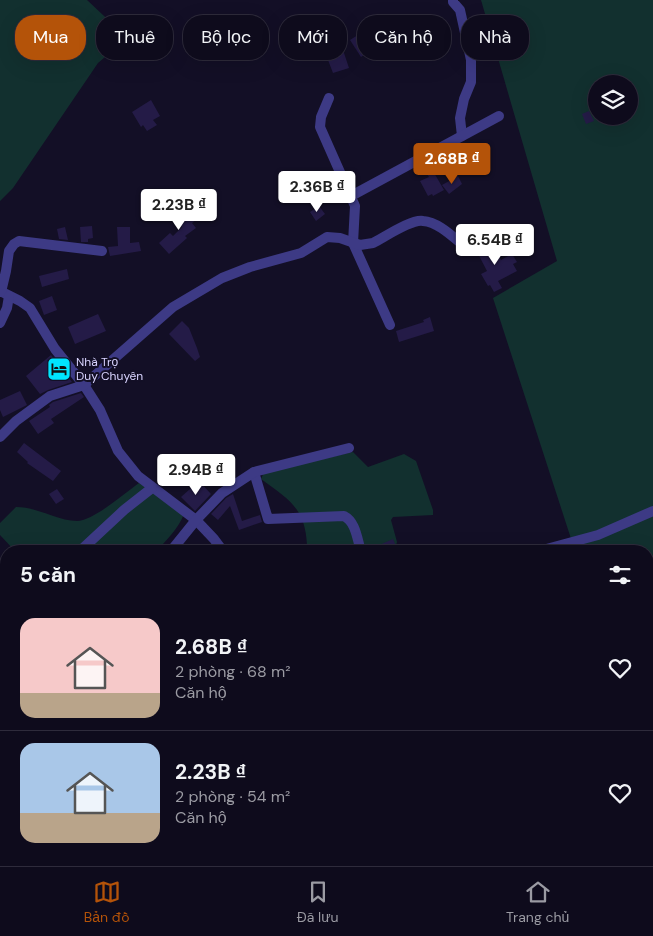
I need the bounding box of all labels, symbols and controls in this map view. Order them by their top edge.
chip: Mua [15,15,86,60]
chip: Thuê [96,15,173,60]
chip: Bộ lọc [183,15,269,60]
chip: Mới [279,15,347,60]
chip: Căn hộ [357,15,451,60]
chip: Nhà [461,15,529,60]
map controls [588,75,638,125]
button: layers [588,75,638,125]
pin: 2.68B ₫ [406,142,498,185]
text: 2.68B ₫ [424,148,480,169]
pin: 2.36B ₫ [271,170,363,213]
text: 2.36B ₫ [289,176,345,197]
pin: 2.23B ₫ [133,188,225,231]
text: 2.23B ₫ [152,194,206,215]
pin: 6.54B ₫ [449,224,541,266]
text: 6.54B ₫ [467,229,523,250]
place label: Nhà Trọ Duy Chuyên [76,354,143,384]
hotel icon: Nhà Trọ Duy Chuyên [46,356,72,382]
pin: 2.94B ₫ [150,454,242,496]
text: 2.94B ₫ [168,459,224,480]
text: 5 căn [20,561,76,589]
icon: filters [606,561,634,589]
text: 2.68B ₫ [175,633,248,661]
icon: home [60,638,120,698]
icon: heart [606,654,634,682]
text: 2 phòng · 68 m² [175,661,291,682]
text: Căn hộ [175,682,227,703]
text: 2.23B ₫ [175,758,246,786]
icon: home [60,763,120,823]
icon: heart [606,779,634,807]
text: 2 phòng · 54 m² [175,786,290,807]
text: Căn hộ [175,807,227,828]
tab: Bản đồ [84,878,129,926]
tab: Đã lưu [297,878,339,926]
tab: Trang chủ [506,878,569,926]

